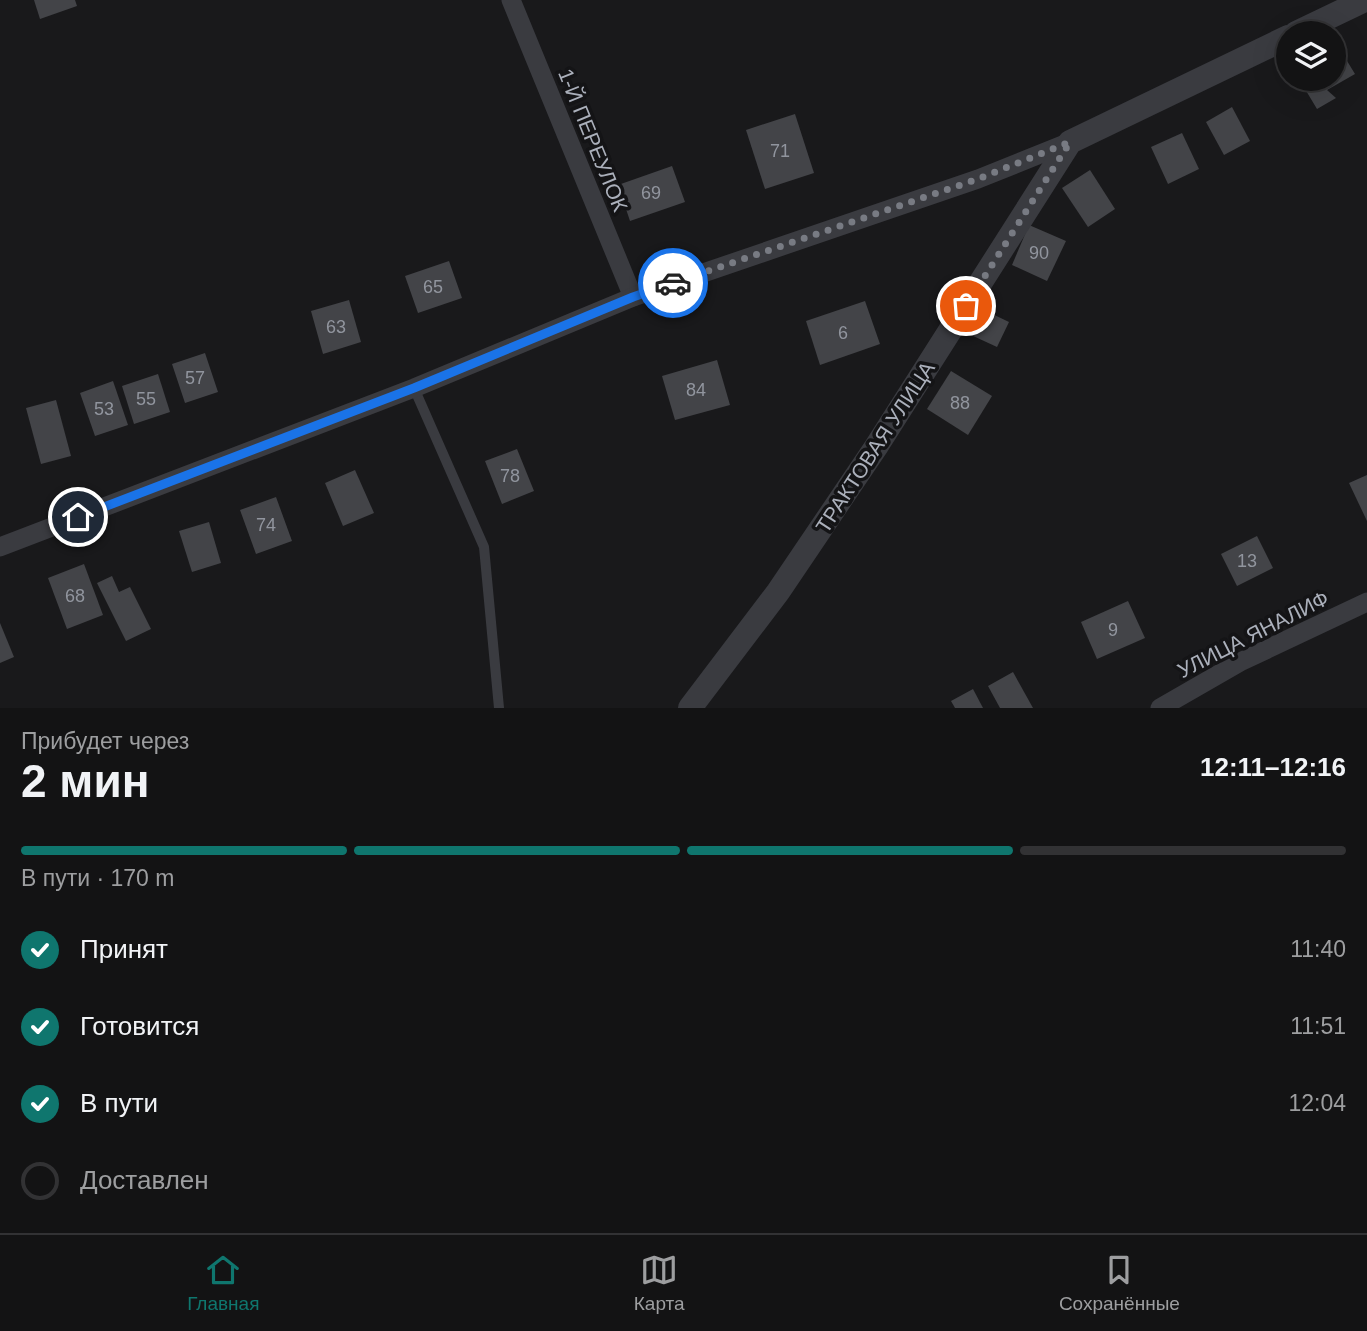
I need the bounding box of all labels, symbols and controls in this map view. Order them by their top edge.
map controls [1276,21,1346,91]
button: layers [1276,21,1346,91]
street label: 1-Й ПЕРЕУЛОК [554,65,632,215]
house number: 71 [770,141,790,161]
house number: 69 [641,183,661,203]
house number: 90 [1029,243,1049,263]
courier [638,248,708,318]
icon: car [654,264,692,302]
pin [936,276,996,336]
house number: 65 [423,277,443,297]
icon: bag [947,287,985,325]
house number: 63 [326,317,346,337]
house number: 6 [838,323,848,343]
street label: ТРАКТОВАЯ УЛИЦА [811,357,939,537]
house number: 57 [185,368,205,388]
house number: 84 [686,380,706,400]
house number: 55 [136,389,156,409]
house number: 88 [950,393,970,413]
house number: 53 [94,399,114,419]
house number: 78 [500,466,520,486]
pin [48,487,108,547]
icon: home [59,498,97,536]
house number: 74 [256,515,276,535]
house number: 13 [1237,551,1257,571]
house number: 68 [65,586,85,606]
street label: УЛИЦА ЯНАЛИФ [1174,586,1332,682]
house number: 9 [1108,620,1118,640]
text: Прибудет через [21,728,189,754]
text: 12:11–12:16 [1200,752,1346,782]
text: 2 мин [21,755,149,807]
text: В пути · 170 m [21,865,174,891]
icon: check [21,931,59,969]
text: Принят [80,934,168,964]
text: 11:40 [1290,936,1346,962]
icon: check [21,1008,59,1046]
text: Готовится [80,1011,199,1041]
text: 11:51 [1290,1013,1346,1039]
icon: check [21,1085,59,1123]
text: В пути [80,1088,158,1118]
text: 12:04 [1288,1090,1346,1116]
text: Доставлен [80,1165,209,1195]
tab: Главная [187,1251,259,1315]
tab: Карта [634,1251,685,1315]
tab: Сохранённые [1059,1251,1180,1315]

